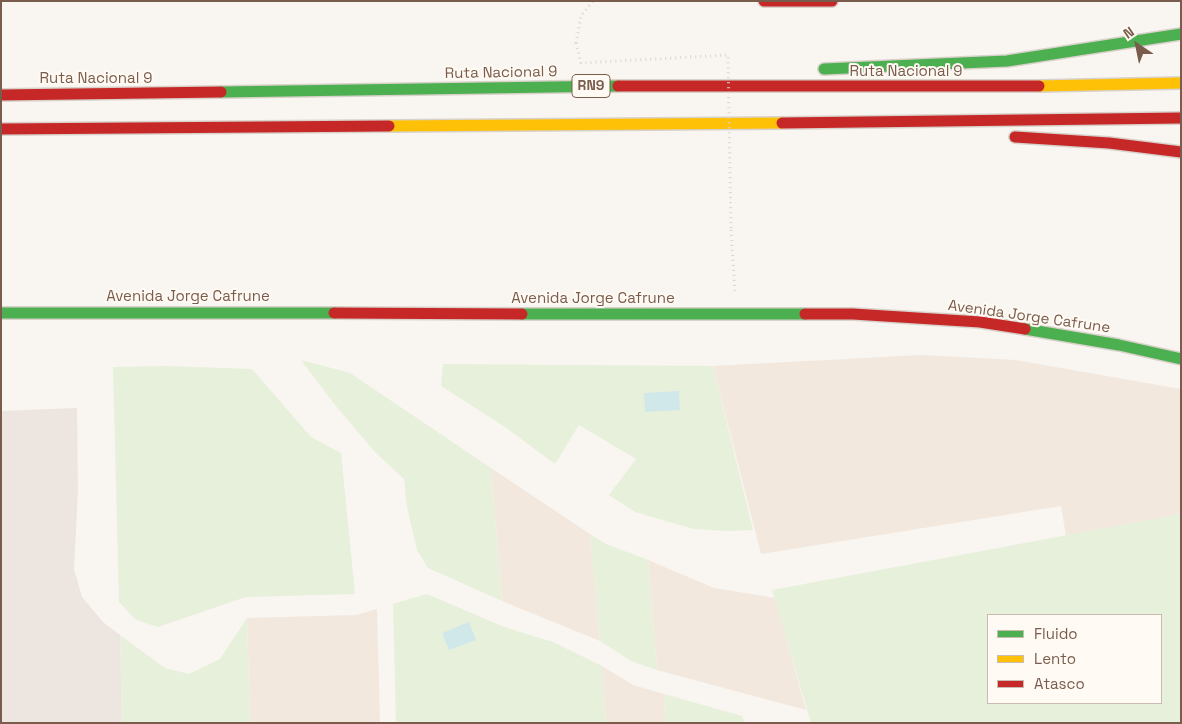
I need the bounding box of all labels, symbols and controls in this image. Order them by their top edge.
north arrow [1112,20,1162,70]
text: N [1120,22,1138,43]
street label: Ruta Nacional 9 [444,63,558,83]
street label: Ruta Nacional 9 [850,63,962,81]
street label: Ruta Nacional 9 [40,70,152,88]
road number: RN9 [572,74,610,98]
street label: Avenida Jorge Cafrune [106,288,270,306]
street label: Avenida Jorge Cafrune [511,290,675,308]
street label: Avenida Jorge Cafrune [947,297,1111,337]
legend [987,614,1162,704]
text: Fluido [1034,624,1078,643]
text: Lento [1034,649,1076,668]
text: Atasco [1034,674,1085,693]

